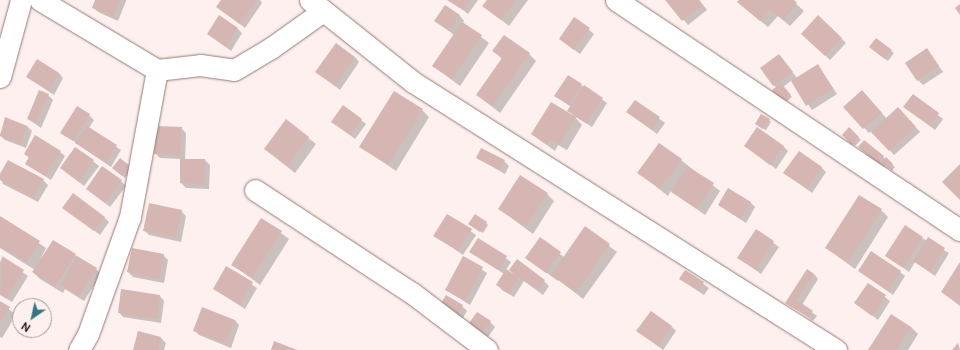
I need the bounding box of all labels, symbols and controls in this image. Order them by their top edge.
north arrow [12,298,52,338]
text: N [19,319,33,335]

